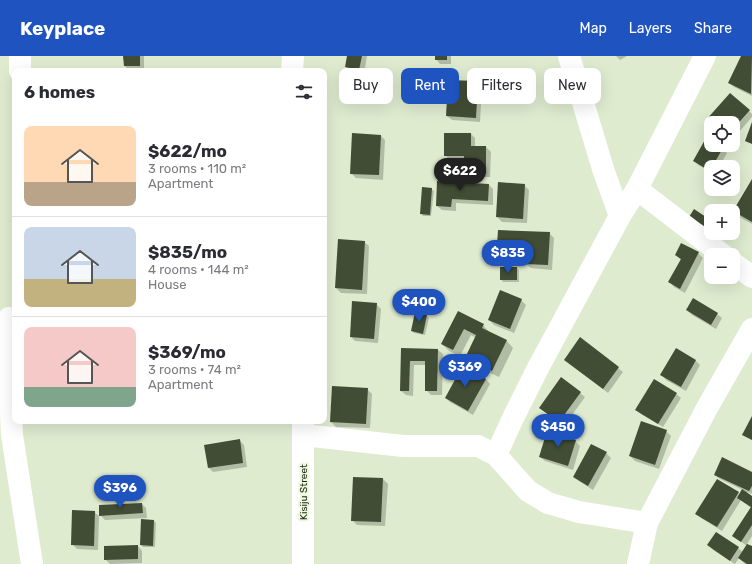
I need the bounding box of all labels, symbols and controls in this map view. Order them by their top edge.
text: Keyplace [20,17,105,40]
text: Map [580,20,607,37]
text: Layers [629,20,672,37]
text: Share [694,20,732,37]
chip: Buy [339,68,393,104]
chip: Rent [401,68,459,104]
chip: Filters [467,68,536,104]
chip: New [544,68,601,104]
icon: filters [293,81,315,103]
text: 6 homes [24,82,95,102]
map controls [704,116,740,284]
button: locate [704,116,740,152]
text: $622/mo [148,141,227,161]
icon: home [56,142,104,190]
pin: $622 [436,158,484,192]
button: layers [704,160,740,196]
text: 3 rooms · 110 m² [148,161,246,176]
text: $622 [443,163,477,178]
text: Apartment [148,176,213,191]
button: + [704,204,740,240]
pin: $835 [484,240,532,274]
text: $835/mo [148,242,227,262]
icon: home [56,243,104,291]
text: $835 [491,245,525,260]
button: − [704,248,740,284]
text: 4 rooms · 144 m² [148,262,249,277]
text: House [148,277,186,292]
pin: $400 [395,289,443,323]
text: $400 [401,294,437,309]
text: $369/mo [148,342,226,362]
icon: home [56,343,104,391]
pin: $369 [441,354,489,388]
text: $369 [448,359,482,374]
text: 3 rooms · 74 m² [148,362,241,377]
text: Apartment [148,377,213,392]
pin: $450 [534,414,582,448]
text: $450 [541,419,575,434]
street label: Kisiju Street [298,464,310,520]
pin: $396 [96,475,144,509]
text: $396 [103,480,137,495]

